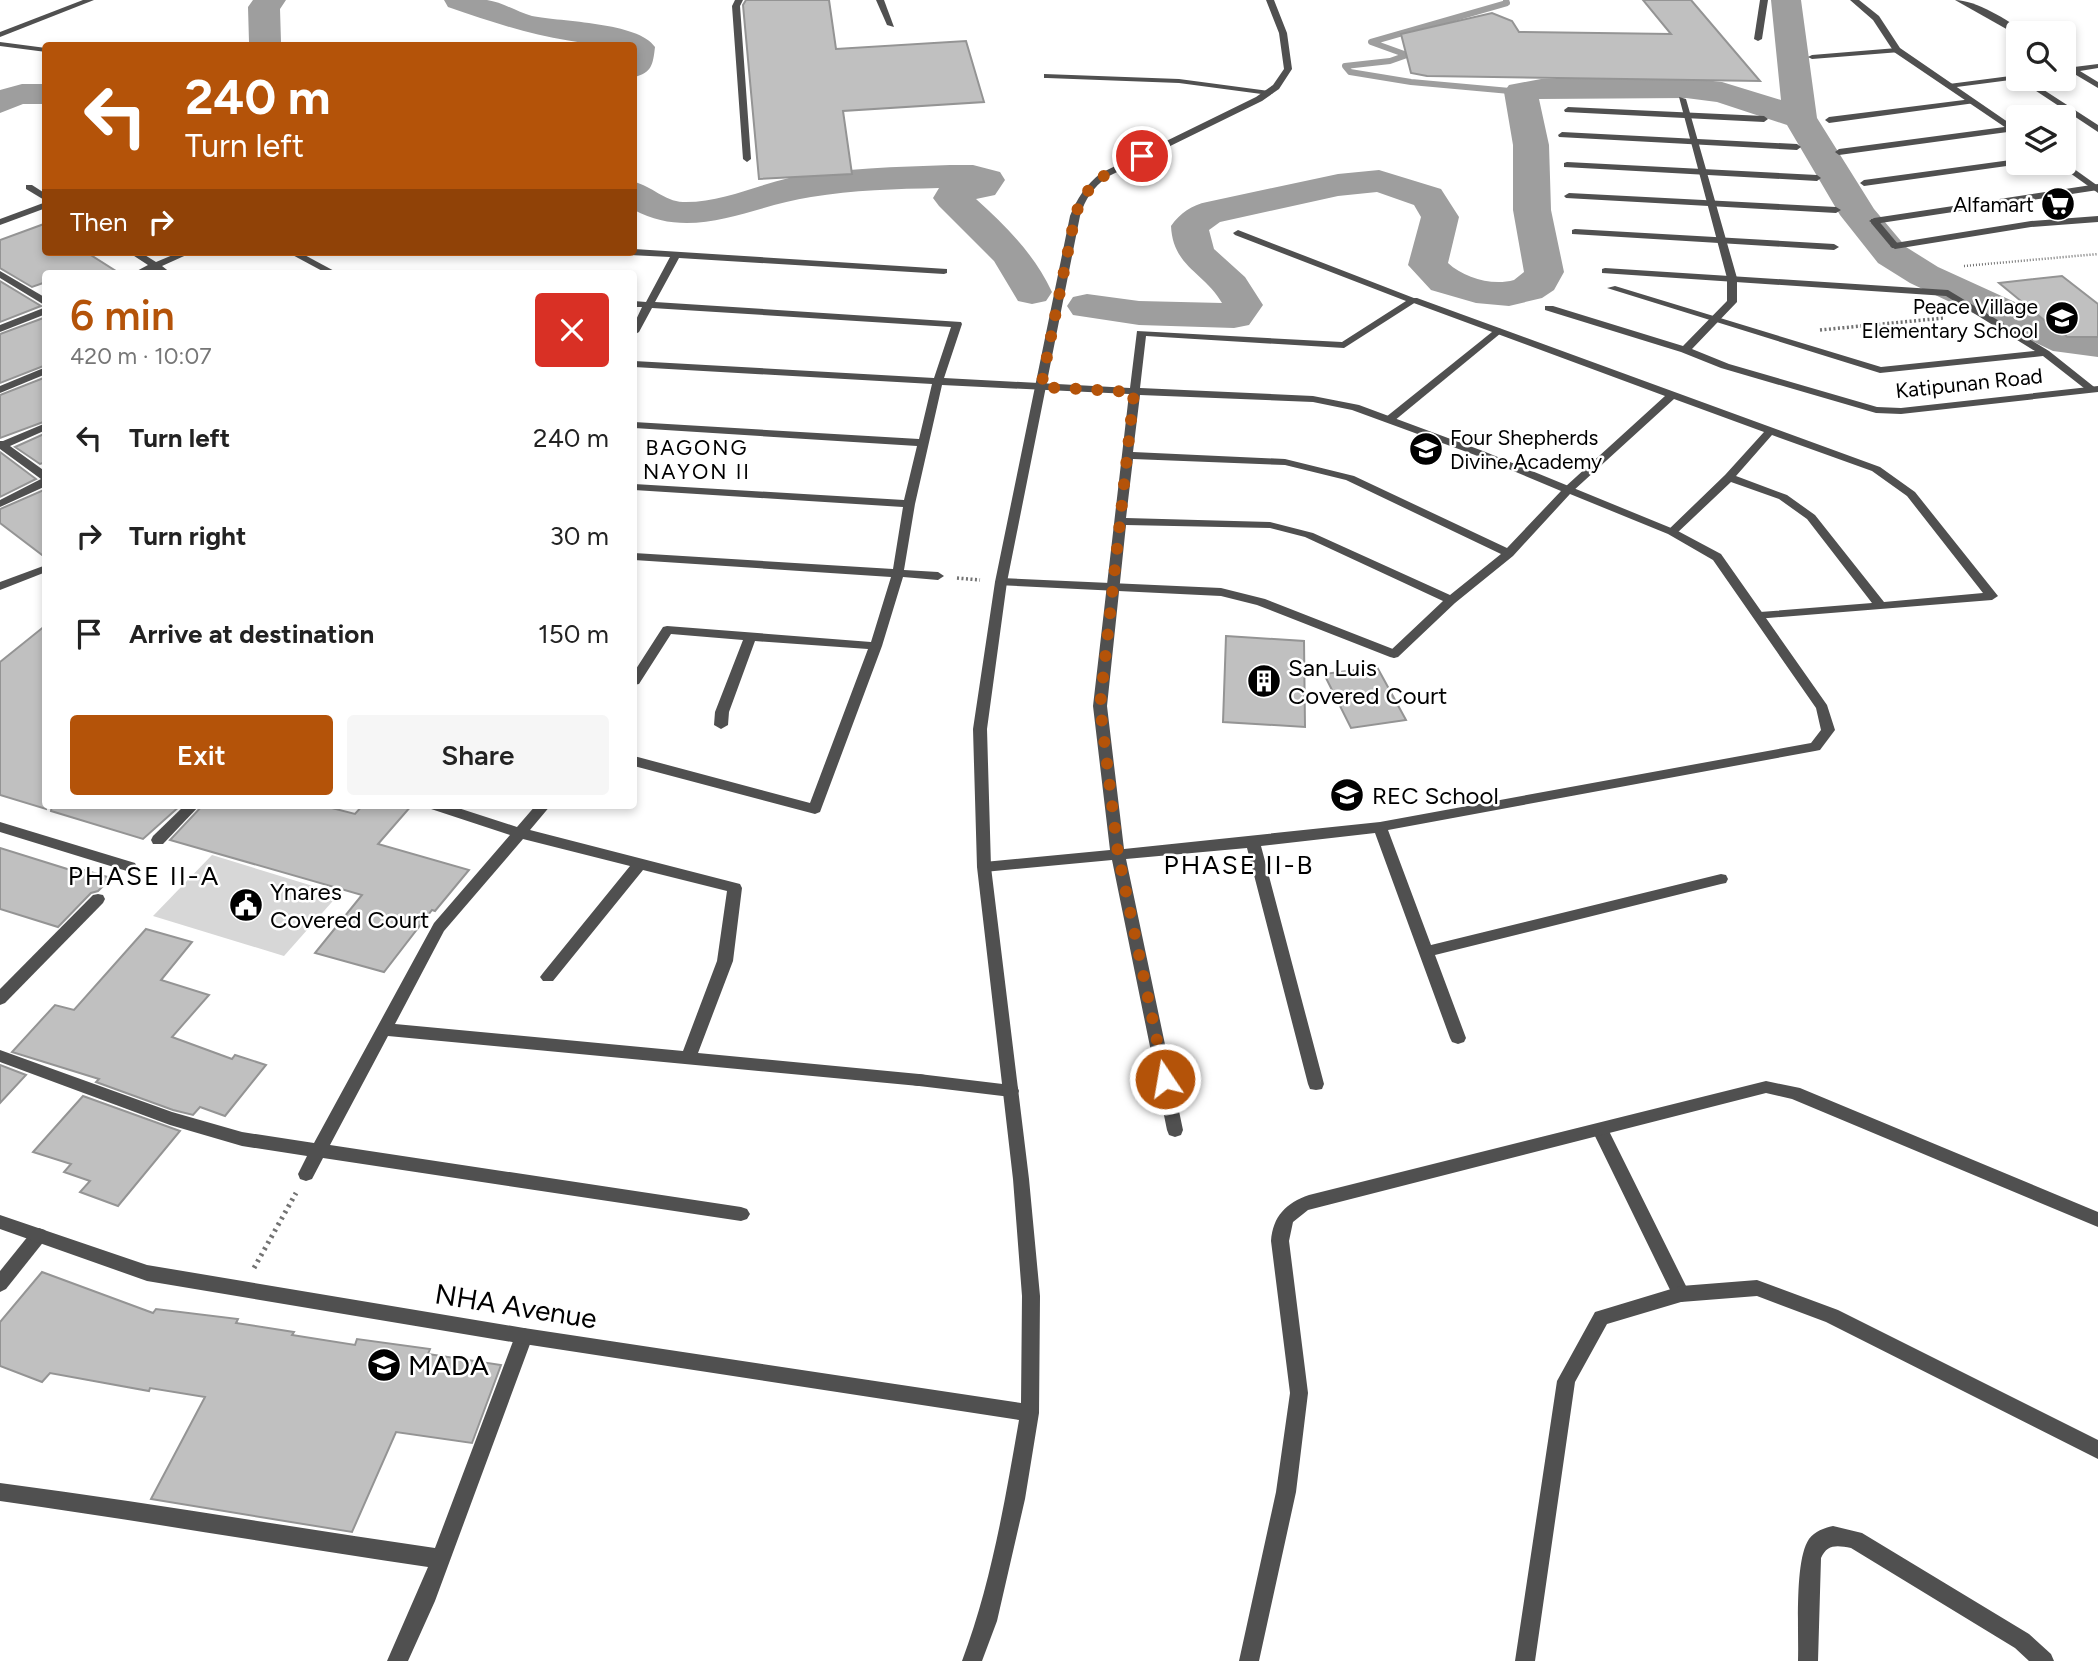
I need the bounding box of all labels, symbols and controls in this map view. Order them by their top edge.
map controls [2006,21,2076,175]
button: search [2006,21,2076,91]
text: 240 m [185,67,331,126]
icon: left [70,70,161,161]
button: layers [2006,105,2076,175]
pin [1112,126,1172,186]
text: Turn left [185,127,304,165]
icon: arrive [1123,137,1161,175]
supermarket icon: Alfamart [2039,185,2077,223]
place label: Alfamart [1953,192,2034,217]
icon: right [142,203,180,241]
text: Then [70,206,128,238]
text: 6 min [70,290,175,341]
button: close [535,293,609,367]
place label: Peace Village Elementary School [1862,294,2038,343]
school or university icon: Peace Village Elementary School [2043,299,2081,337]
text: 420 m · 10:07 [70,342,212,370]
street label: Katipunan Road [1894,363,2044,403]
icon: left [70,419,108,457]
text: Turn left [129,422,230,454]
text: 240 m [533,422,609,454]
place label: Four Shepherds Divine Academy [1450,425,1602,474]
school or university icon: Four Shepherds Divine Academy [1407,430,1445,468]
district label: BAGONG NAYON II [643,435,751,484]
icon: right [70,517,108,555]
text: Turn right [129,520,246,552]
text: 30 m [550,520,609,552]
icon: arrive [70,615,108,653]
text: Arrive at destination [129,618,374,650]
text: 150 m [538,618,609,650]
place label: San Luis Covered Court [1288,653,1447,710]
building icon: San Luis Covered Court [1245,662,1283,700]
button: Exit [70,715,333,795]
button: Share [347,715,609,795]
school or university icon: REC School [1328,776,1366,814]
place label: REC School [1372,781,1499,810]
district label: PHASE II-B [1164,849,1314,881]
district label: PHASE II-A [68,860,220,892]
place label: Ynares Covered Court [270,877,429,934]
public building icon: Ynares Covered Court [227,886,265,924]
position arrow [1128,1042,1202,1116]
street label: NHA Avenue [433,1276,599,1336]
school or university icon: MADA [365,1346,403,1384]
place label: MADA [408,1348,489,1382]

